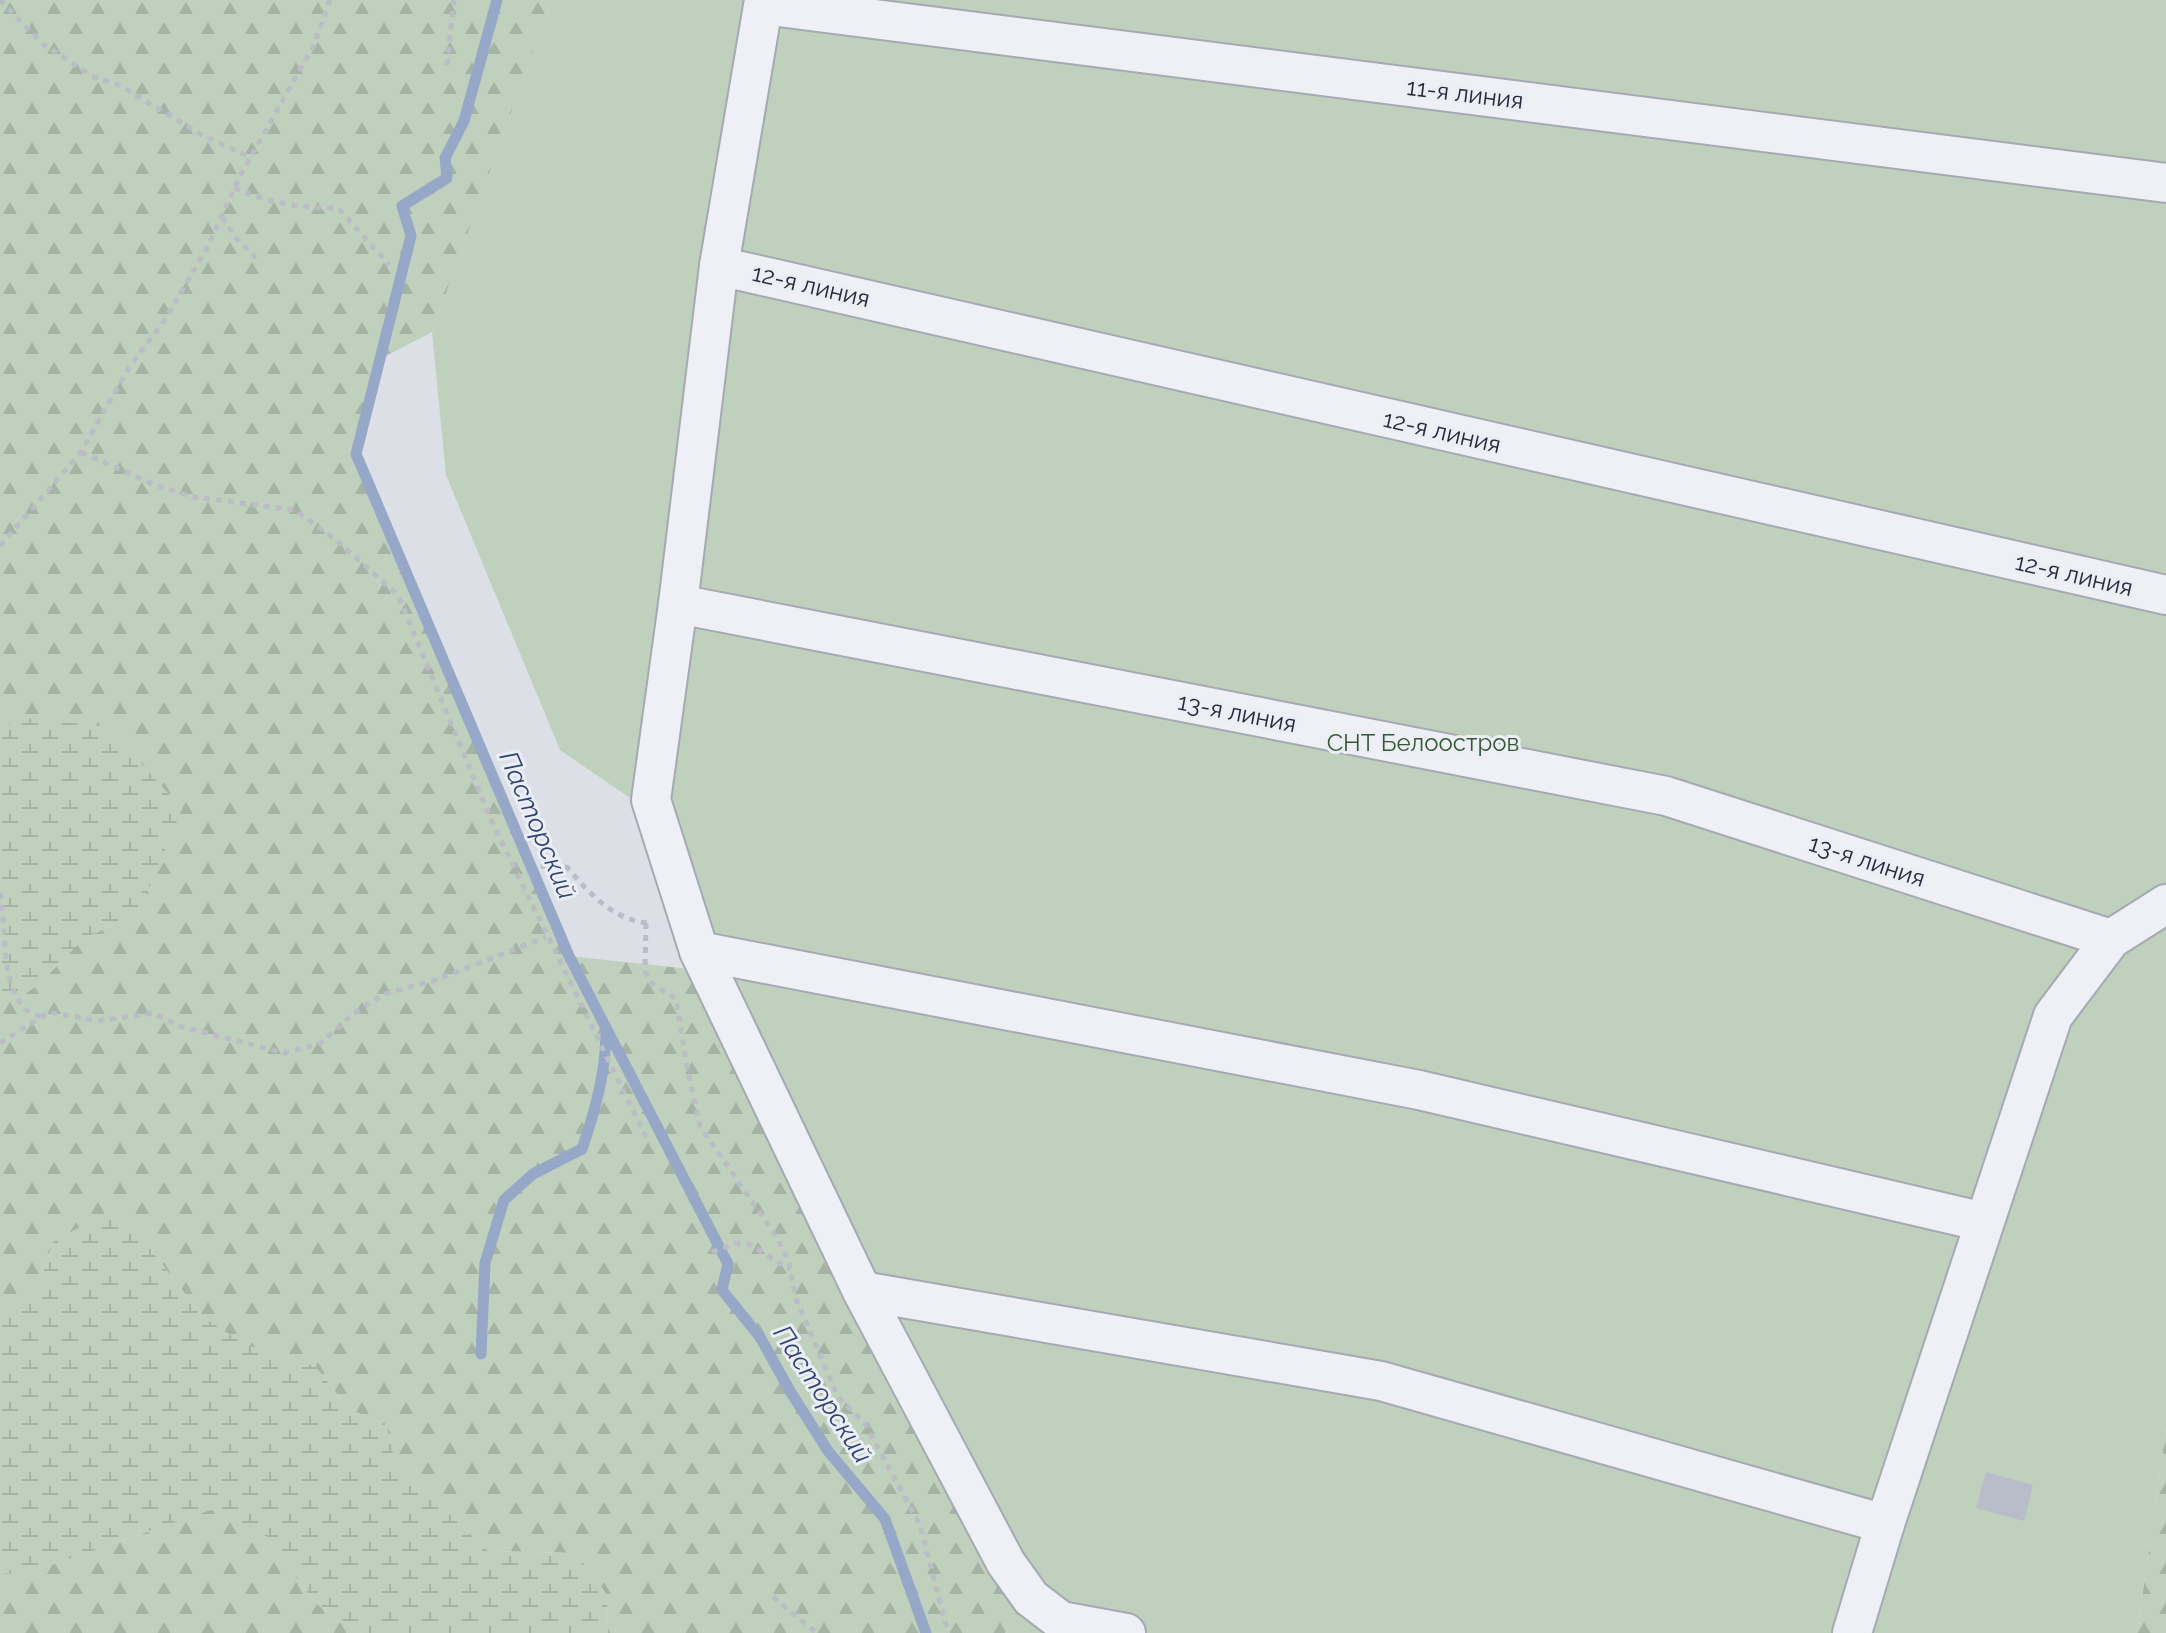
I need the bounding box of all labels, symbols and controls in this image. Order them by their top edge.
street label: 11-я линия [1405,72,1525,115]
street label: 12-я линия [749,258,873,313]
street label: 12-я линия [1380,404,1504,459]
street label: 12-я линия [2012,547,2136,602]
street label: 13-я линия [1175,687,1299,738]
park label: СНТ Белоостров [1327,728,1519,757]
water label: Пасторский [493,747,583,904]
street label: 13-я линия [1805,828,1929,893]
water label: Пасторский [767,1320,879,1468]

